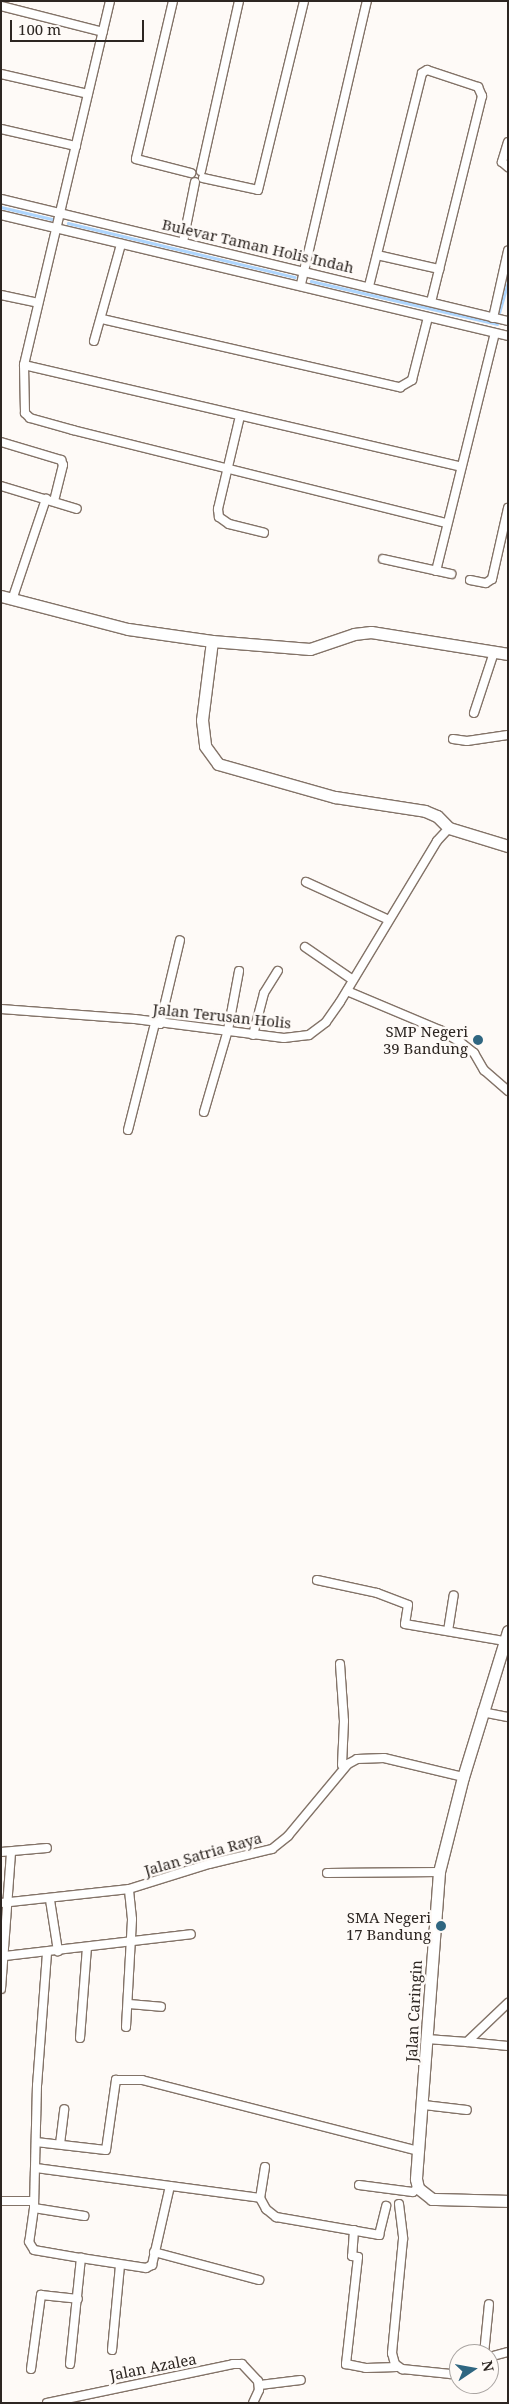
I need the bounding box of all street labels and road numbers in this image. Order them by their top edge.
street label: Bulevar Taman Holis Indah [160,215,356,277]
street label: Jalan Terusan Holis [152,1000,292,1032]
street label: Jalan Satria Raya [142,1829,264,1879]
street label: Jalan Caringin [402,1959,426,2063]
street label: Jalan Azalea [108,2350,198,2384]

